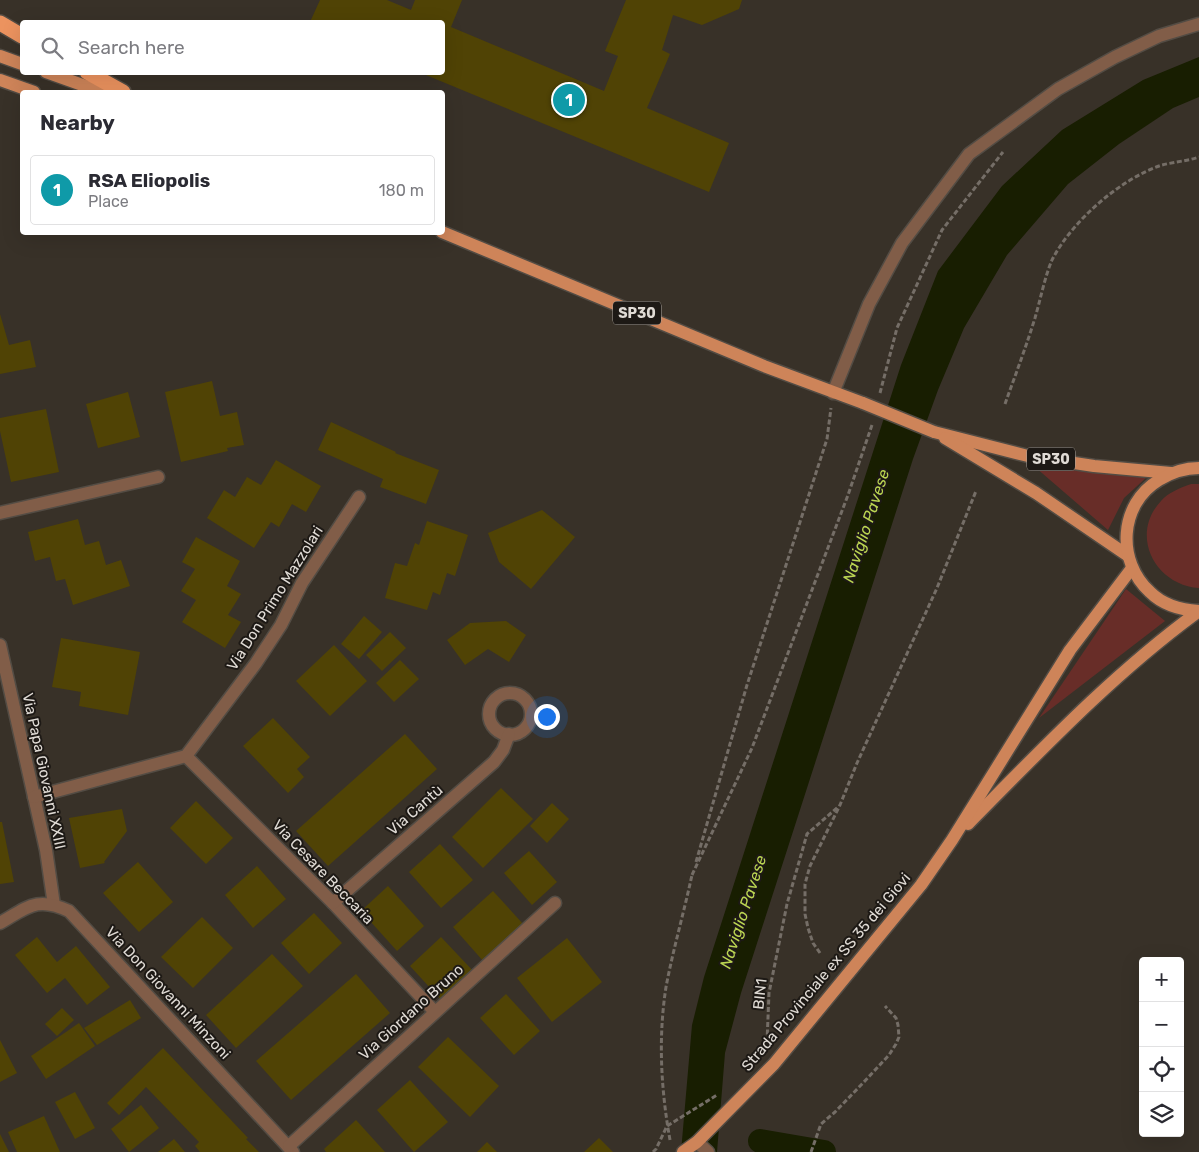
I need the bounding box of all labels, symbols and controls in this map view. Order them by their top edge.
search box [20,20,445,75]
icon: search [38,34,66,62]
text: Search here [78,36,185,59]
pin: 1 [553,81,585,119]
text: Nearby [40,110,115,135]
text: RSA Eliopolis [88,169,210,192]
text: 1 [53,181,61,200]
text: 180 m [379,181,424,200]
text: Place [88,192,129,211]
road number: SP30 [613,302,661,324]
road number: SP30 [1027,448,1075,470]
water label: Naviglio Pavese [839,467,893,585]
street label: Via Don Primo Mazzolari [223,522,327,674]
street label: Via Papa Giovanni XXIII [19,691,69,851]
your location [534,704,560,730]
street label: Via Cantù [384,781,446,839]
street label: Via Cesare Beccaria [269,816,377,928]
water label: Naviglio Pavese [716,853,770,971]
street label: Strada Provinciale ex SS 35 dei Giovi [738,869,914,1075]
street label: Via Don Giovanni Minzoni [102,923,234,1063]
map controls [1139,957,1184,1137]
button: + [1139,957,1184,1002]
street label: Via Giordano Bruno [355,960,467,1064]
street label: BIN1 [749,978,771,1010]
button: − [1139,1002,1184,1047]
button: locate [1139,1047,1184,1092]
button: layers [1139,1092,1184,1137]

